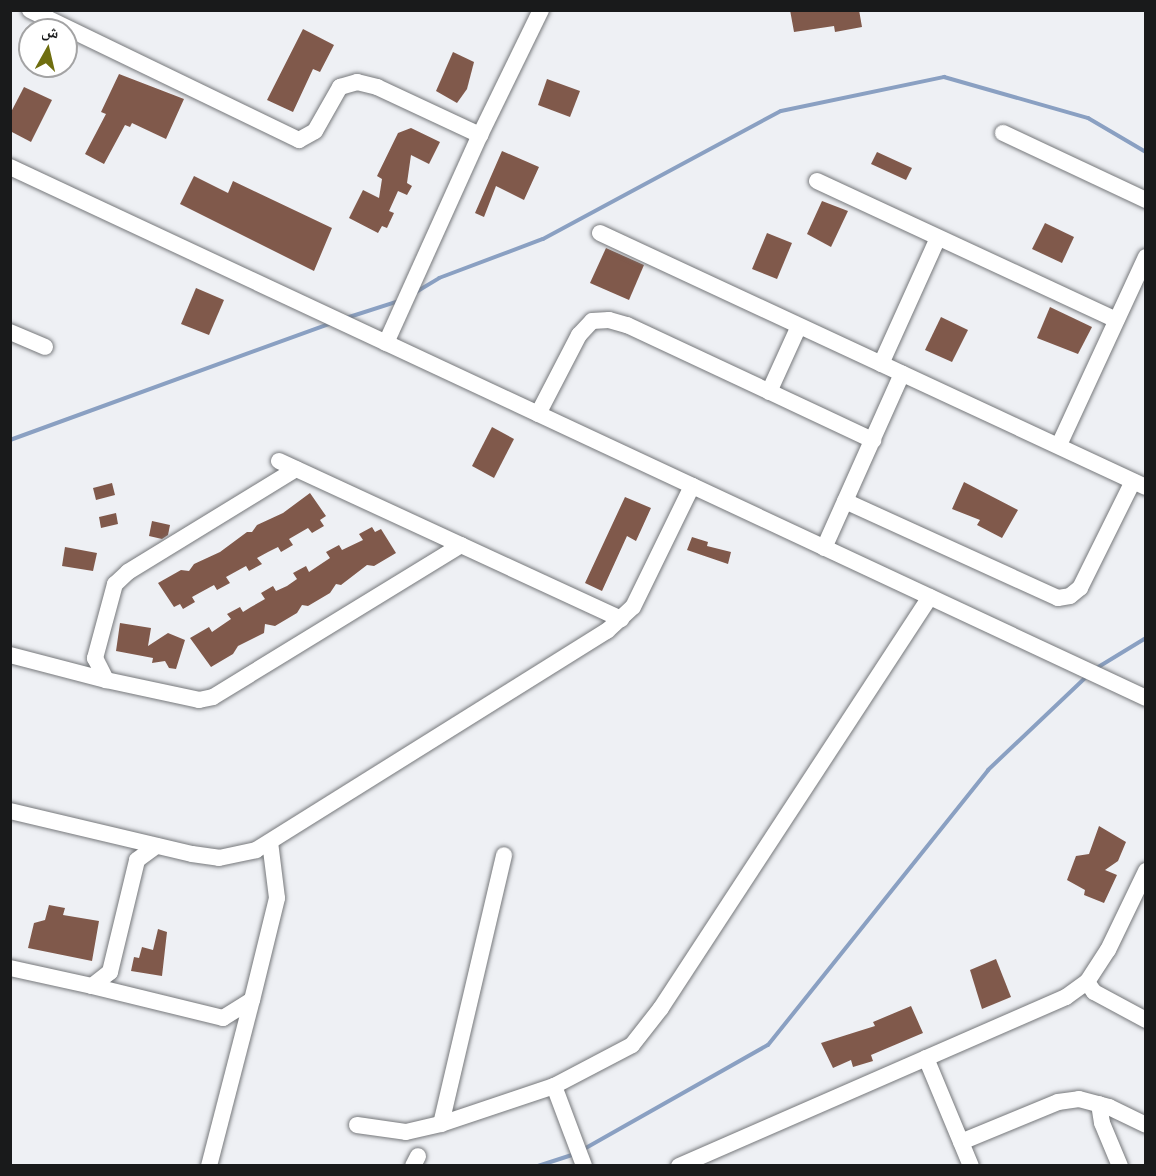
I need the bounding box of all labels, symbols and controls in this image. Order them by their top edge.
north arrow [18,18,78,78]
text: ش [41,21,60,42]

